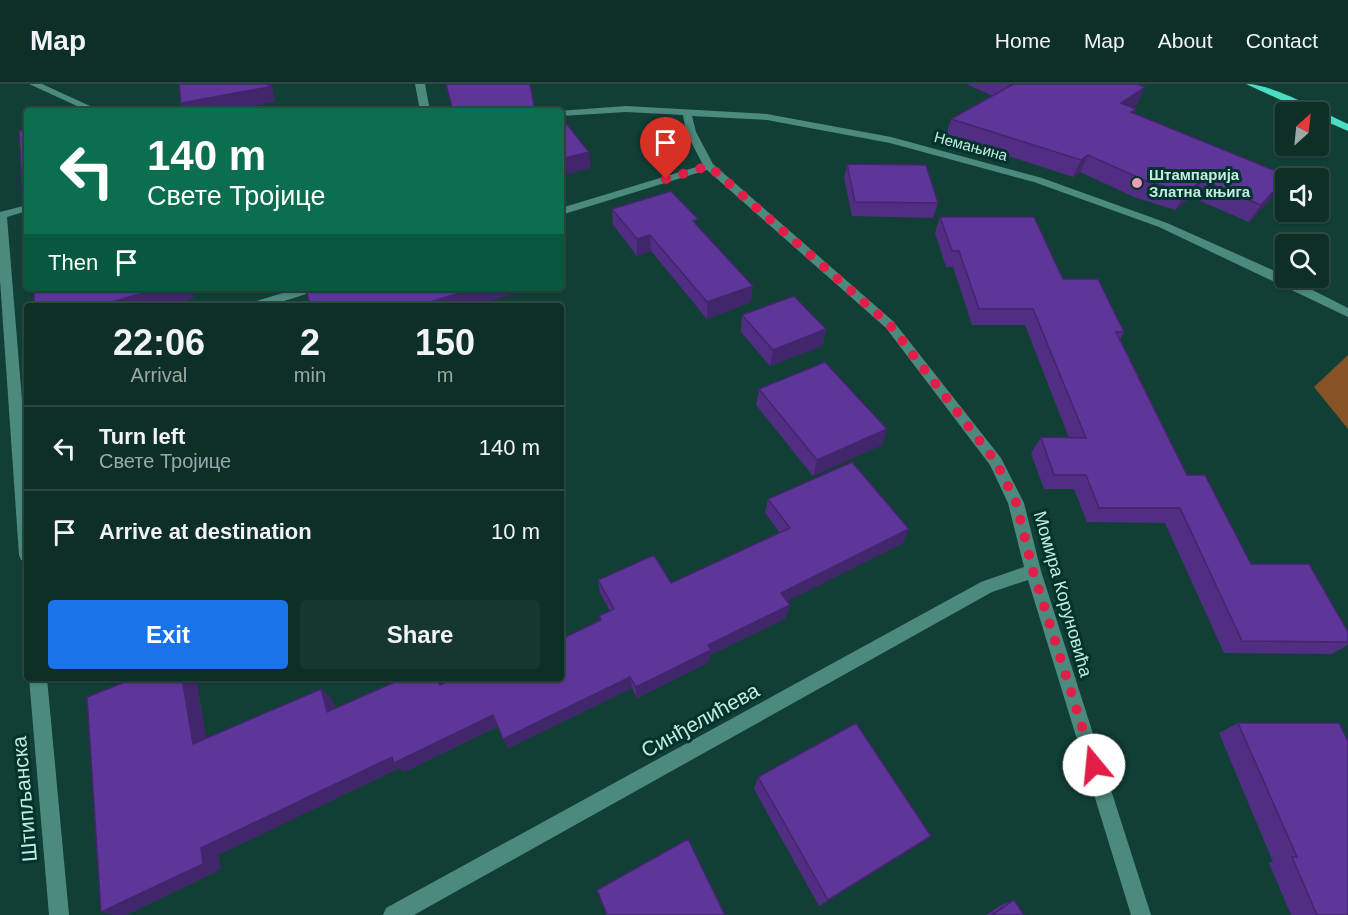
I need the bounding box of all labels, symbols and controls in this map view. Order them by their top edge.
text: Map [30,25,86,56]
text: Home [995,29,1051,52]
text: Map [1084,29,1125,52]
text: About [1158,29,1213,52]
text: Contact [1246,29,1318,52]
north arrow [1275,102,1329,156]
map controls [1275,102,1329,288]
pin [640,117,691,179]
icon: arrive [649,126,682,159]
street label: Немањина [933,128,1010,164]
icon: left [48,132,126,210]
text: 140 m [147,132,266,179]
place label: Штампарија Златна књига [1149,166,1251,200]
button: sound [1275,168,1329,222]
marker: Штампарија Златна књига [1130,176,1144,190]
text: Свете Тројице [147,181,326,211]
button: search [1275,234,1329,288]
icon: arrive [110,246,143,279]
text: Then [48,250,98,275]
text: 22:06 [113,322,205,363]
text: 2 [300,322,320,363]
text: 150 [415,322,475,363]
text: Arrival [131,364,187,386]
text: min [294,364,326,386]
text: m [437,364,453,386]
text: Turn left [99,424,185,449]
icon: left [48,432,81,465]
text: 140 m [479,435,540,460]
text: Свете Тројице [99,450,231,472]
street label: Момира Коруновића [1030,509,1097,680]
icon: arrive [48,516,81,549]
text: Arrive at destination [99,519,312,544]
text: 10 m [491,519,540,544]
button: Exit [48,600,288,669]
button: Share [300,600,540,669]
street label: Синђелићева [637,678,763,762]
position arrow [1062,733,1126,797]
street label: Штипљанска [7,735,41,863]

